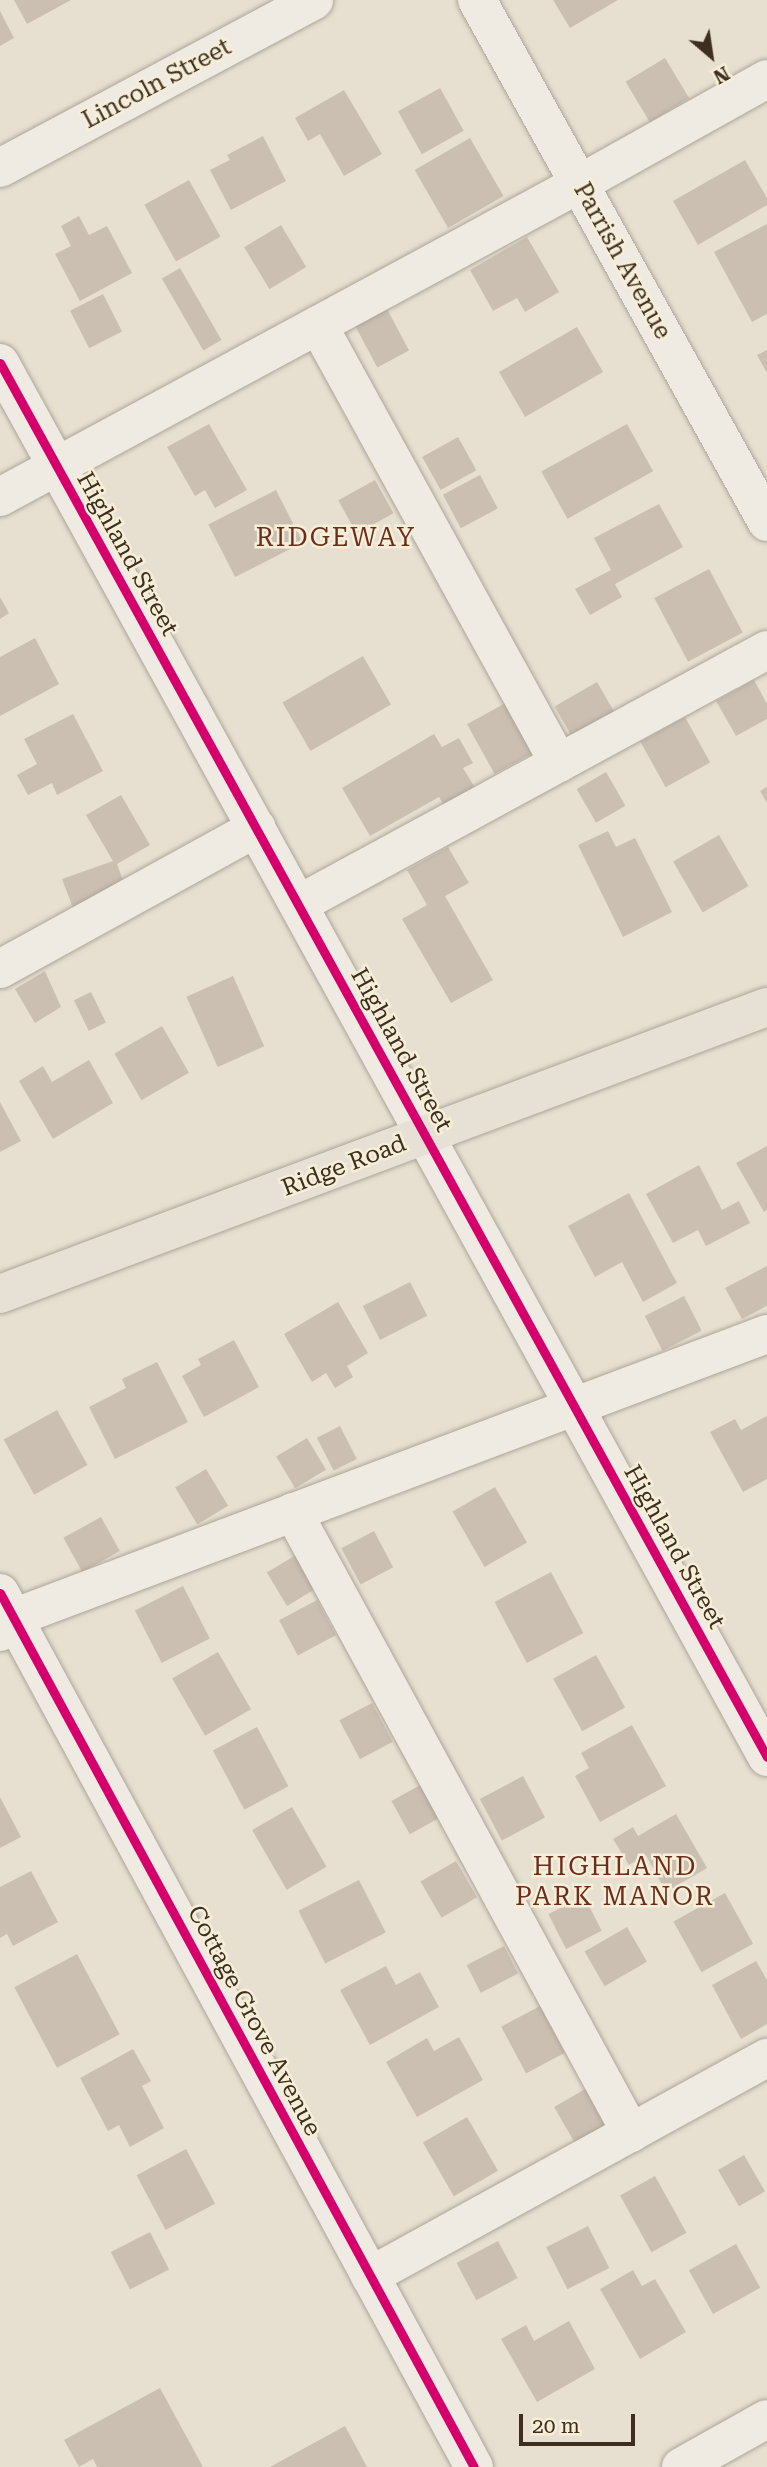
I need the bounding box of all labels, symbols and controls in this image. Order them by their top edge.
north arrow [676,21,746,91]
street label: Lincoln Street [78,33,236,135]
text: N [709,61,733,88]
street label: Parrish Avenue [567,178,677,344]
street label: Highland Street [70,467,184,641]
district label: RIDGEWAY [257,522,415,554]
street label: Highland Street [344,963,458,1137]
street label: Ridge Road [278,1129,410,1203]
street label: Highland Street [617,1460,731,1634]
district label: HIGHLAND PARK MANOR [516,1851,714,1912]
street label: Cottage Grove Avenue [181,1901,327,2141]
scale bar [522,2400,638,2444]
text: 20 m [532,2414,580,2438]

